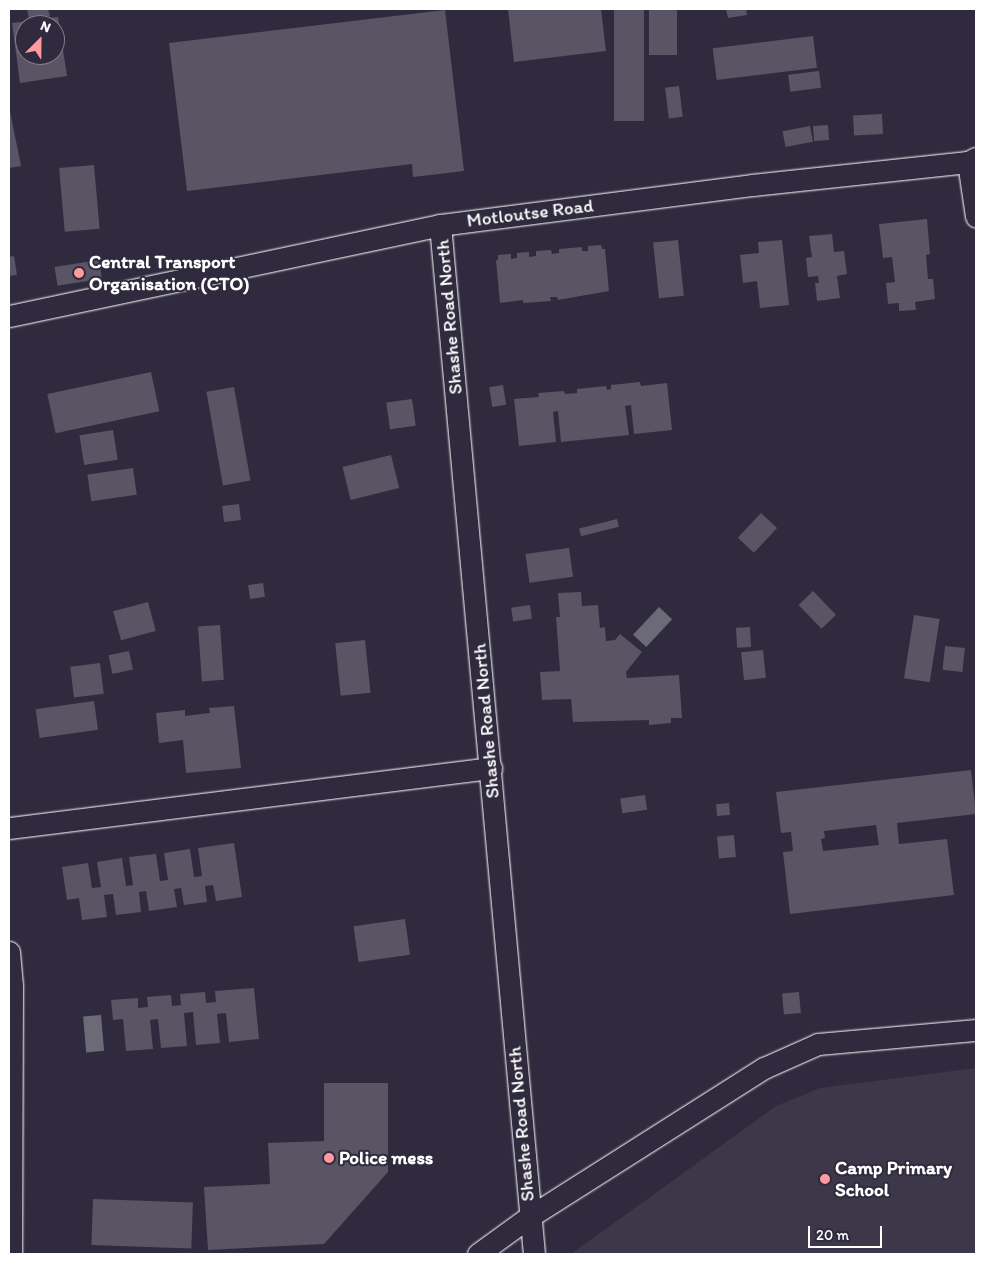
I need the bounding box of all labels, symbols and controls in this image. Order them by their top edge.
north arrow [15,15,65,65]
text: N [38,17,53,36]
street label: Motloutse Road [466,194,594,232]
street label: Shashe Road North [431,239,467,395]
place label: Central Transport Organisation (CTO) [89,251,250,295]
marker: Central Transport Organisation (CTO) [73,267,85,279]
street label: Shashe Road North [468,643,504,799]
street label: Shashe Road North [503,1046,539,1202]
place label: Police mess [339,1147,433,1169]
marker: Police mess [323,1152,335,1164]
place label: Camp Primary School [835,1157,951,1201]
marker: Camp Primary School [819,1173,831,1185]
scale bar [810,1216,884,1248]
text: 20 m [816,1226,849,1244]

